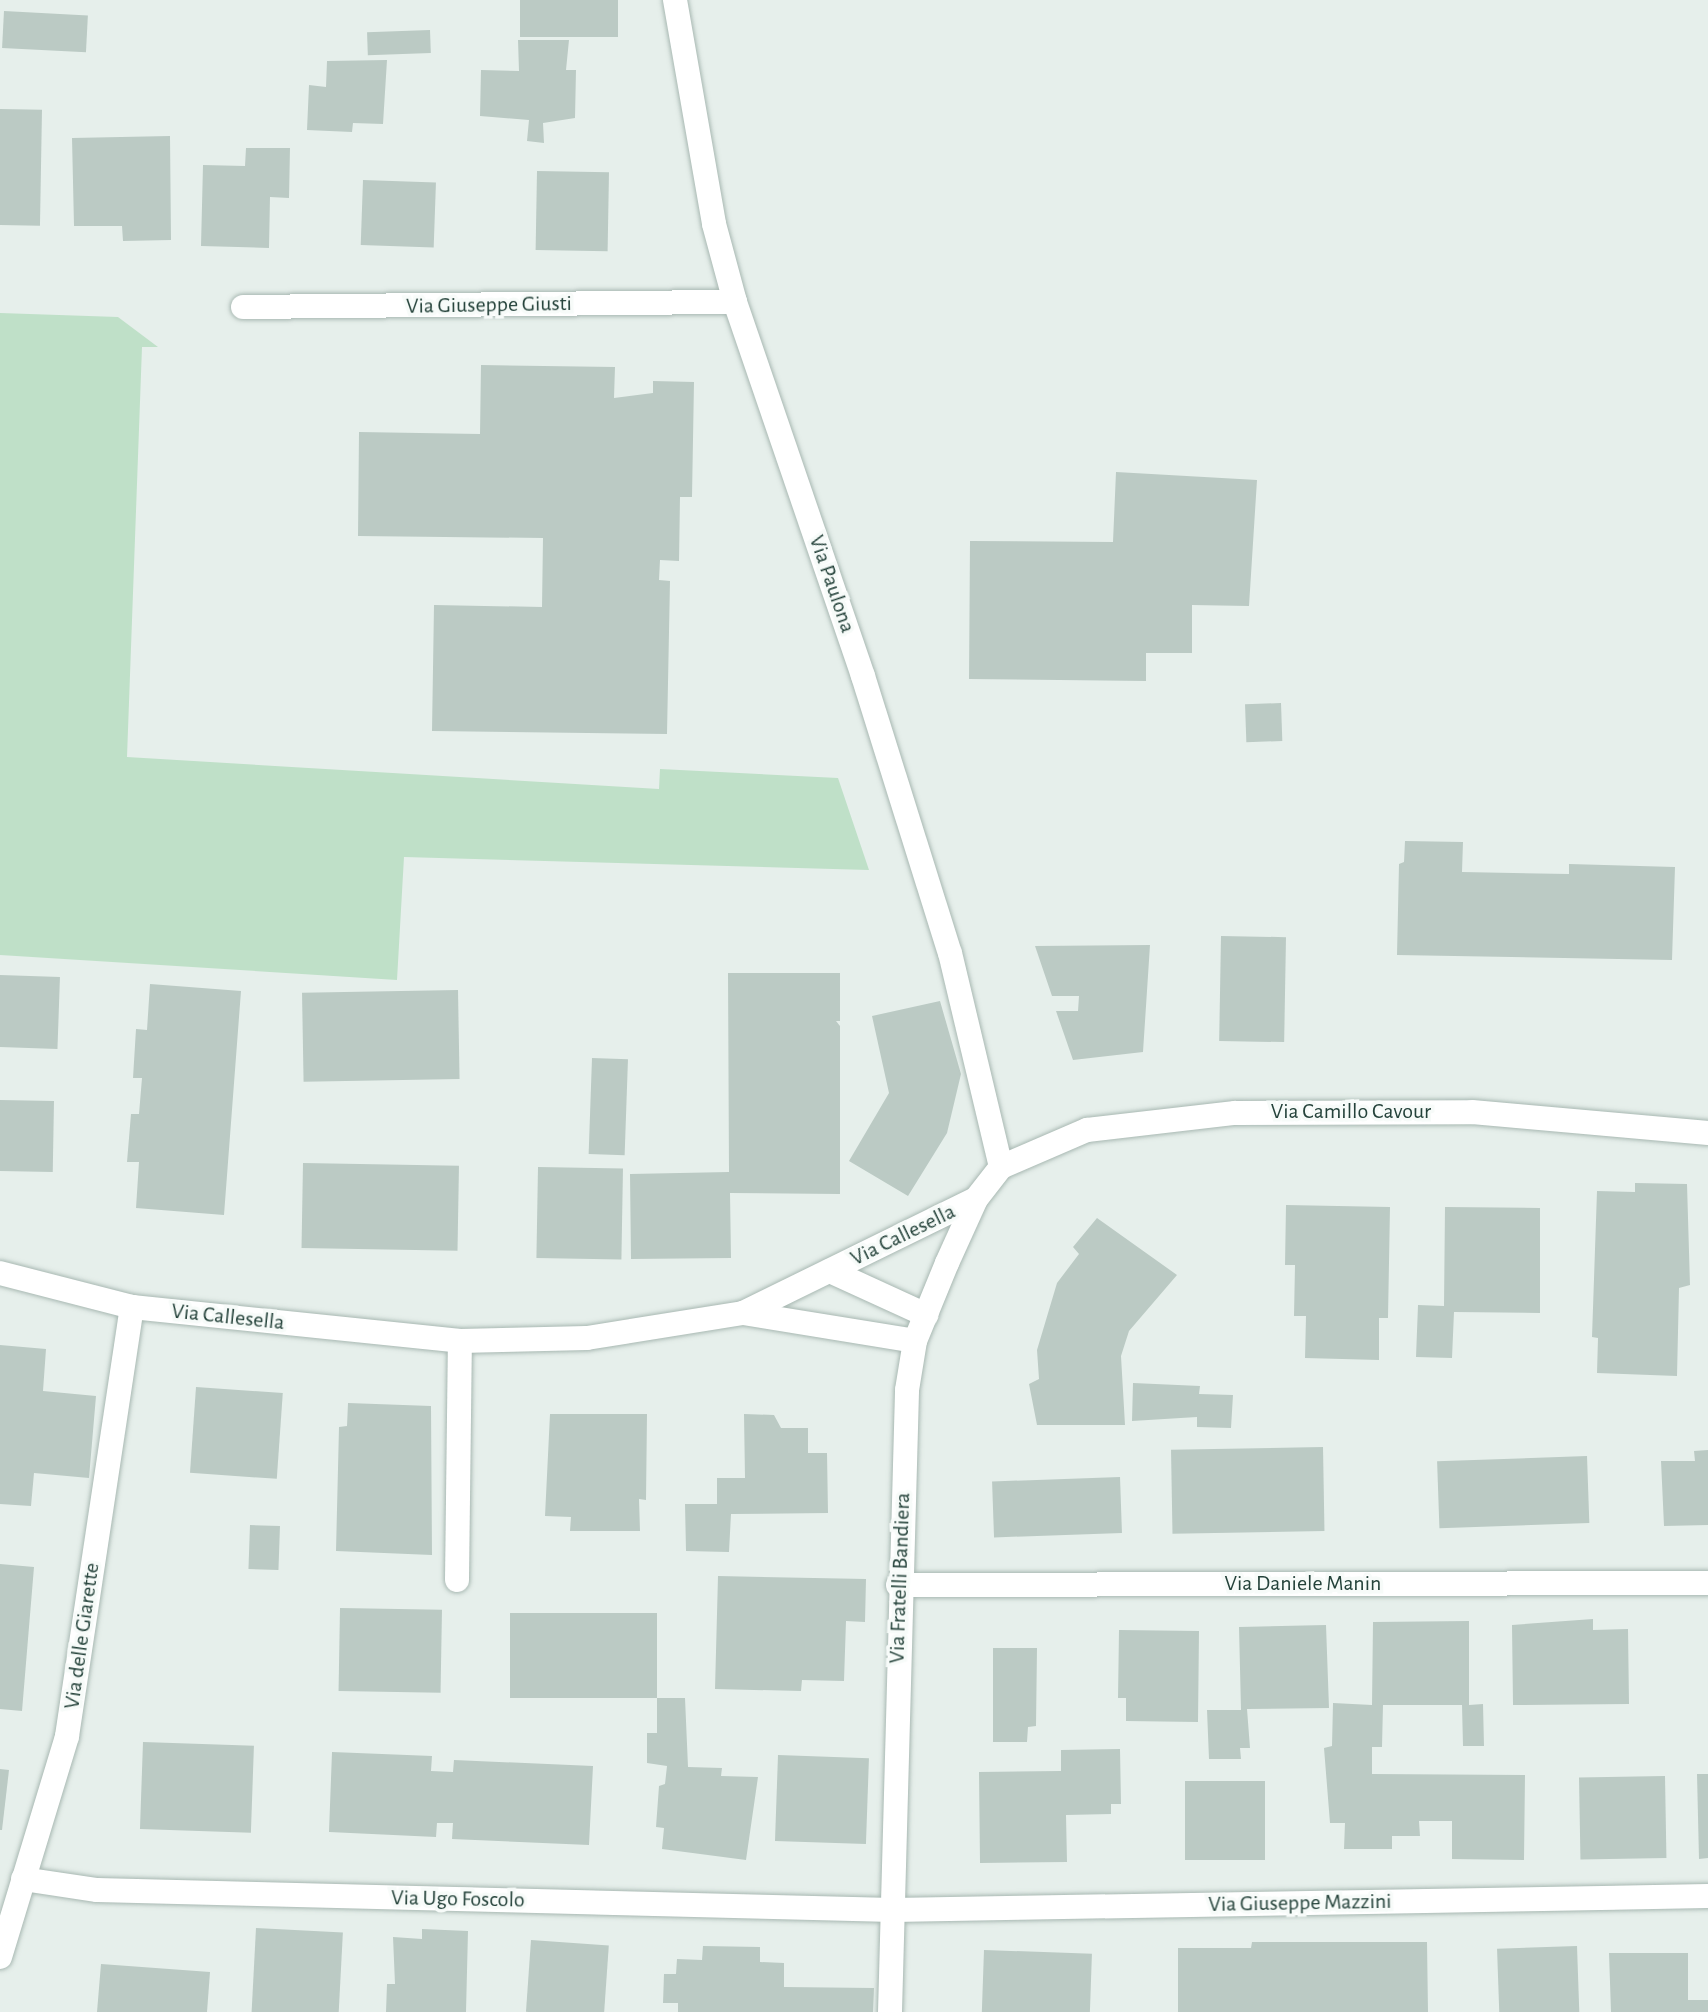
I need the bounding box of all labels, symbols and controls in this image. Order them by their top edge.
street label: Via Giuseppe Giusti [406,290,572,320]
street label: Via Paulona [803,532,861,636]
street label: Via Camillo Cavour [1271,1099,1431,1125]
street label: Via Callesella [846,1198,960,1272]
street label: Via Callesella [170,1298,286,1336]
street label: Via Fratelli Bandiera [884,1492,916,1664]
street label: Via delle Giarette [59,1561,105,1711]
street label: Via Daniele Manin [1225,1571,1381,1597]
street label: Via Ugo Foscolo [391,1885,525,1913]
street label: Via Giuseppe Mazzini [1208,1888,1392,1918]

